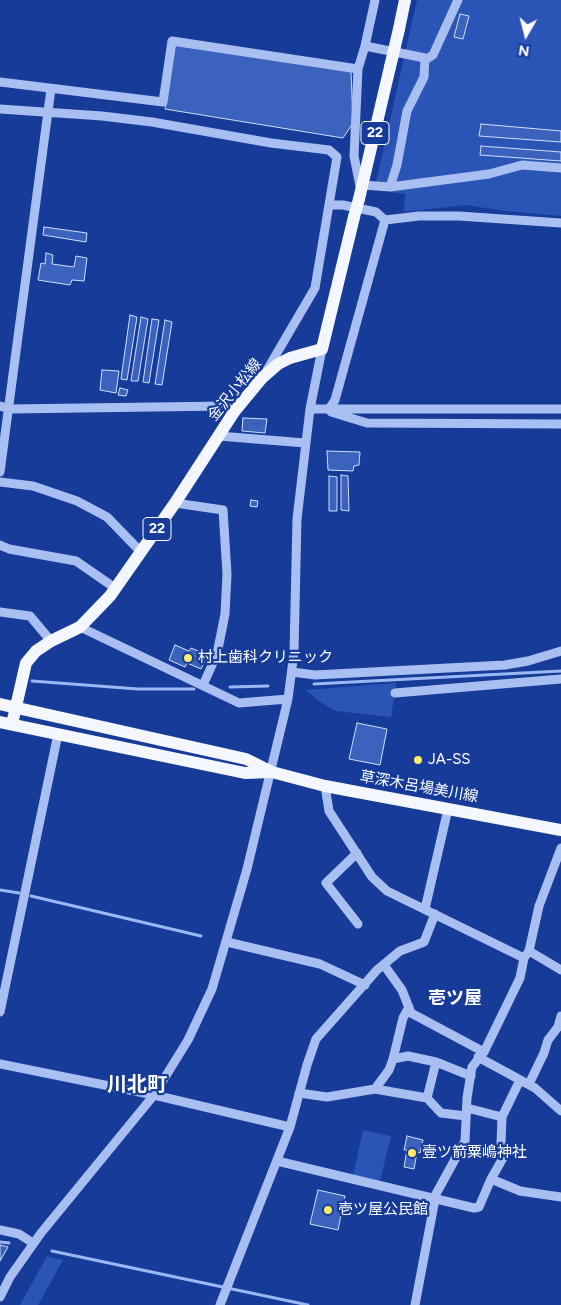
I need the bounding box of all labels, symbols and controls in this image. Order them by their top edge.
north arrow [501,10,551,60]
text: N [517,41,530,60]
road number: 22 [361,122,389,144]
street label: 金沢小松線 [204,355,266,425]
road number: 22 [143,518,171,540]
place label: 村上歯科クリニック [198,649,333,667]
marker: 村上歯科クリニック [182,652,194,664]
place label: JA-SS [428,751,471,769]
marker: JA-SS [412,754,424,766]
street label: 草深木呂場美川線 [358,768,480,806]
district label: 壱ツ屋 [428,988,482,1010]
district label: 川北町 [107,1073,167,1097]
place label: 壹ツ箭粟嶋神社 [422,1144,527,1162]
marker: 壹ツ箭粟嶋神社 [406,1147,418,1159]
place label: 壱ツ屋公民館 [338,1201,428,1219]
marker: 壱ツ屋公民館 [322,1204,334,1216]

